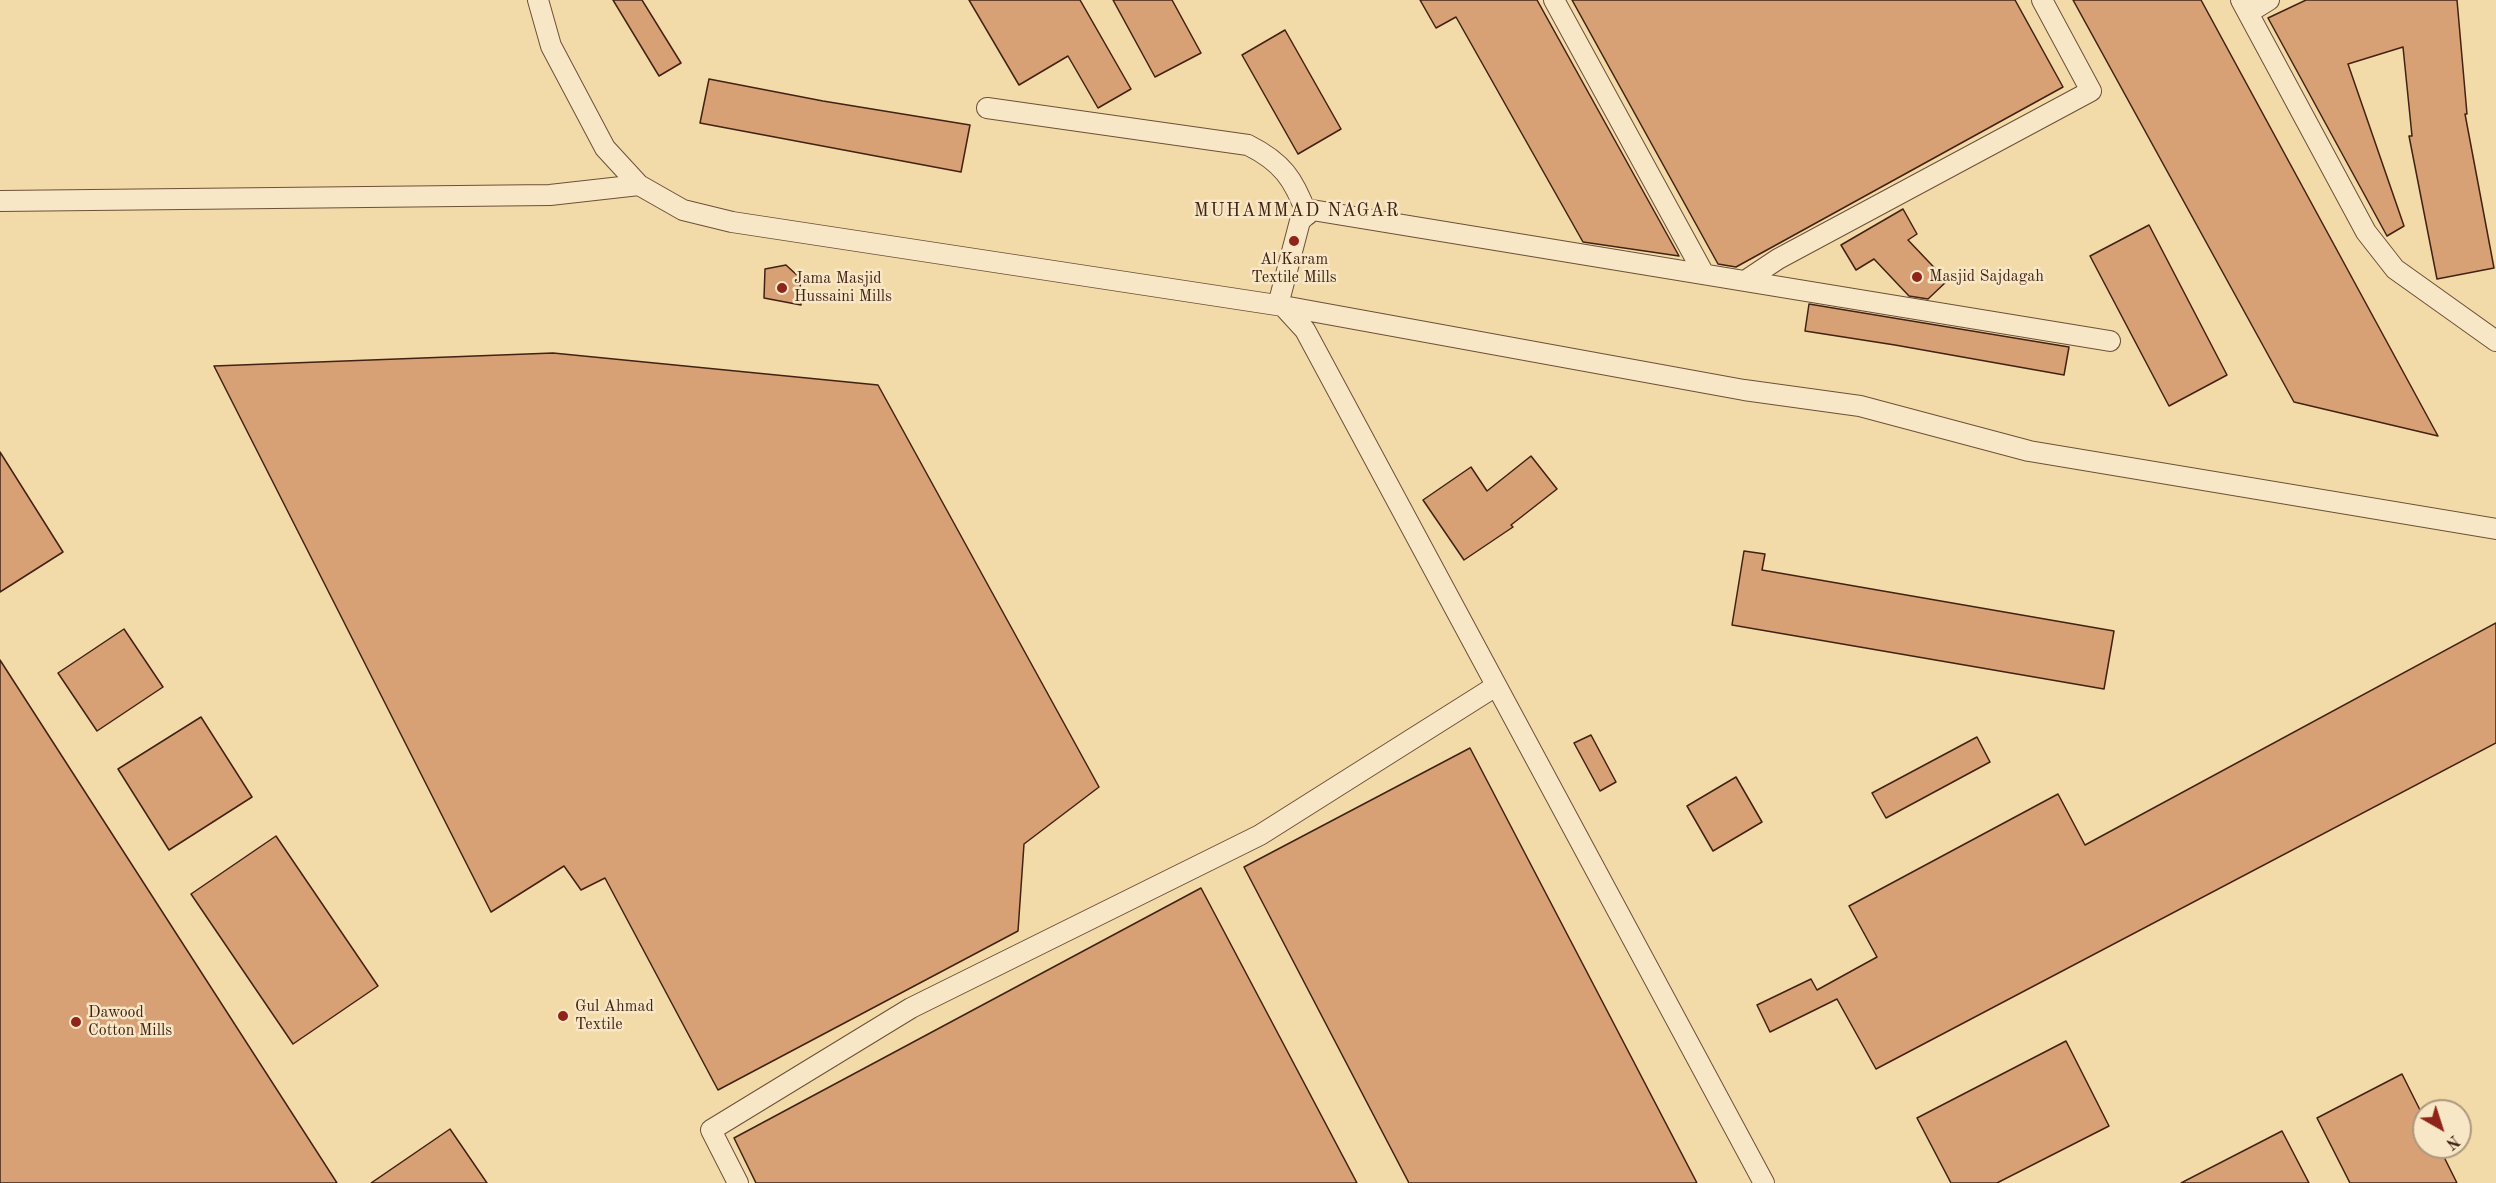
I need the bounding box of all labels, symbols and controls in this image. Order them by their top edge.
district label: MUHAMMAD NAGAR [1194,200,1400,222]
marker: Al Karam Textile Mills [1287,234,1301,248]
place label: Al Karam Textile Mills [1251,250,1337,288]
place label: Masjid Sajdagah [1929,267,2044,287]
place label: Jama Masjid Hussaini Mills [794,269,892,307]
marker: Masjid Sajdagah [1910,270,1924,284]
marker: Jama Masjid Hussaini Mills [775,281,789,295]
place label: Gul Ahmad Textile [575,997,654,1035]
place label: Dawood Cotton Mills [88,1003,172,1041]
marker: Gul Ahmad Textile [556,1009,570,1023]
marker: Dawood Cotton Mills [69,1015,83,1029]
north arrow [2412,1099,2472,1159]
text: N [2442,1131,2462,1151]

